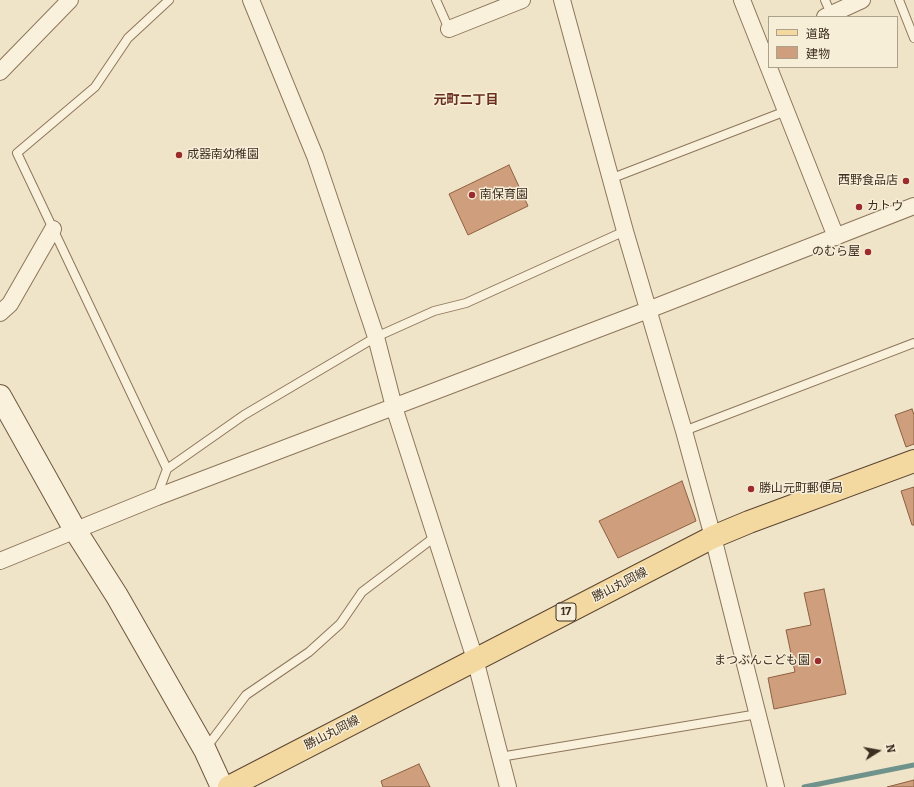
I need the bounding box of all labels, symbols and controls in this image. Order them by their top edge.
legend [768,16,898,68]
text: 道路 [806,27,830,41]
text: 建物 [806,47,830,61]
district label: 元町二丁目 [434,92,498,108]
place label: 成器南幼稚園 [187,148,259,162]
marker: 成器南幼稚園 [174,150,184,160]
place label: 西野食品店 [838,174,898,188]
marker: 西野食品店 [901,176,911,186]
place label: 南保育園 [480,188,528,202]
marker: 南保育園 [467,190,477,200]
place label: カトウ [867,200,903,214]
marker: カトウ [854,202,864,212]
place label: のむら屋 [812,245,860,259]
marker: のむら屋 [863,247,873,257]
place label: 勝山元町郵便局 [759,482,843,496]
marker: 勝山元町郵便局 [746,484,756,494]
street label: 勝山丸岡線 [590,565,650,605]
road number: 17 [556,603,576,621]
place label: まつぶんこども園 [714,654,810,668]
marker: まつぶんこども園 [813,656,823,666]
street label: 勝山丸岡線 [302,713,362,753]
north arrow [858,731,898,771]
text: N [883,743,897,754]

